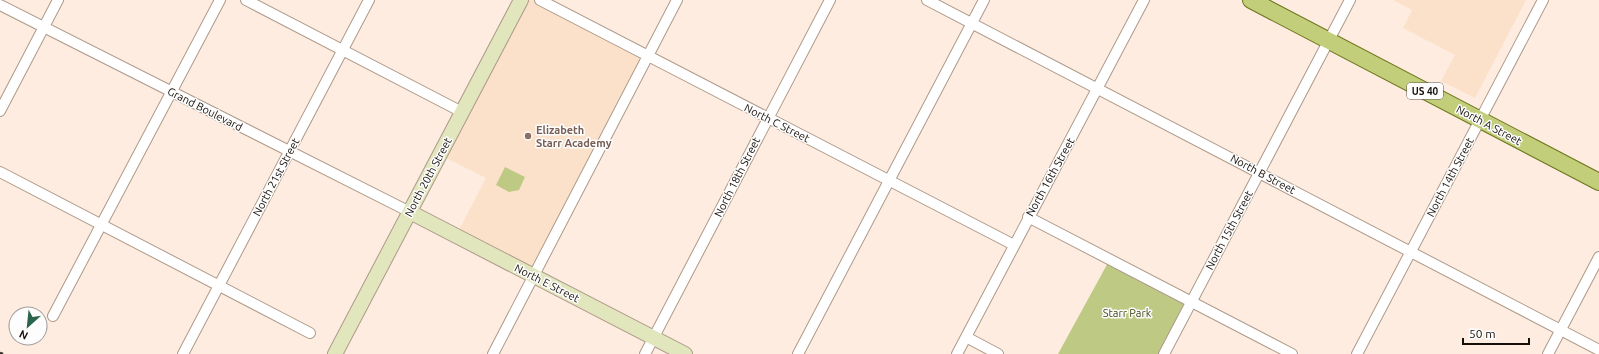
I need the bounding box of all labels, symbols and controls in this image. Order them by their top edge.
road number: US 40 [1407,83,1443,99]
street label: Grand Boulevard [165,85,245,133]
street label: North C Street [742,101,812,145]
street label: North A Street [1454,103,1524,148]
place label: Elizabeth Starr Academy [536,124,612,149]
marker: Elizabeth Starr Academy [523,131,533,141]
street label: North 21st Street [250,135,302,218]
street label: North 20th Street [402,135,454,219]
street label: North 18th Street [712,135,763,219]
street label: North 16th Street [1023,135,1077,218]
street label: North 14th Street [1424,135,1476,219]
street label: North B Street [1228,152,1298,196]
street label: North 15th Street [1203,188,1255,272]
street label: North E Street [513,262,582,305]
north arrow [8,306,48,346]
park label: Starr Park [1103,307,1152,319]
scale bar [1463,320,1529,346]
text: 50 m [1469,327,1496,340]
text: N [17,328,30,342]

